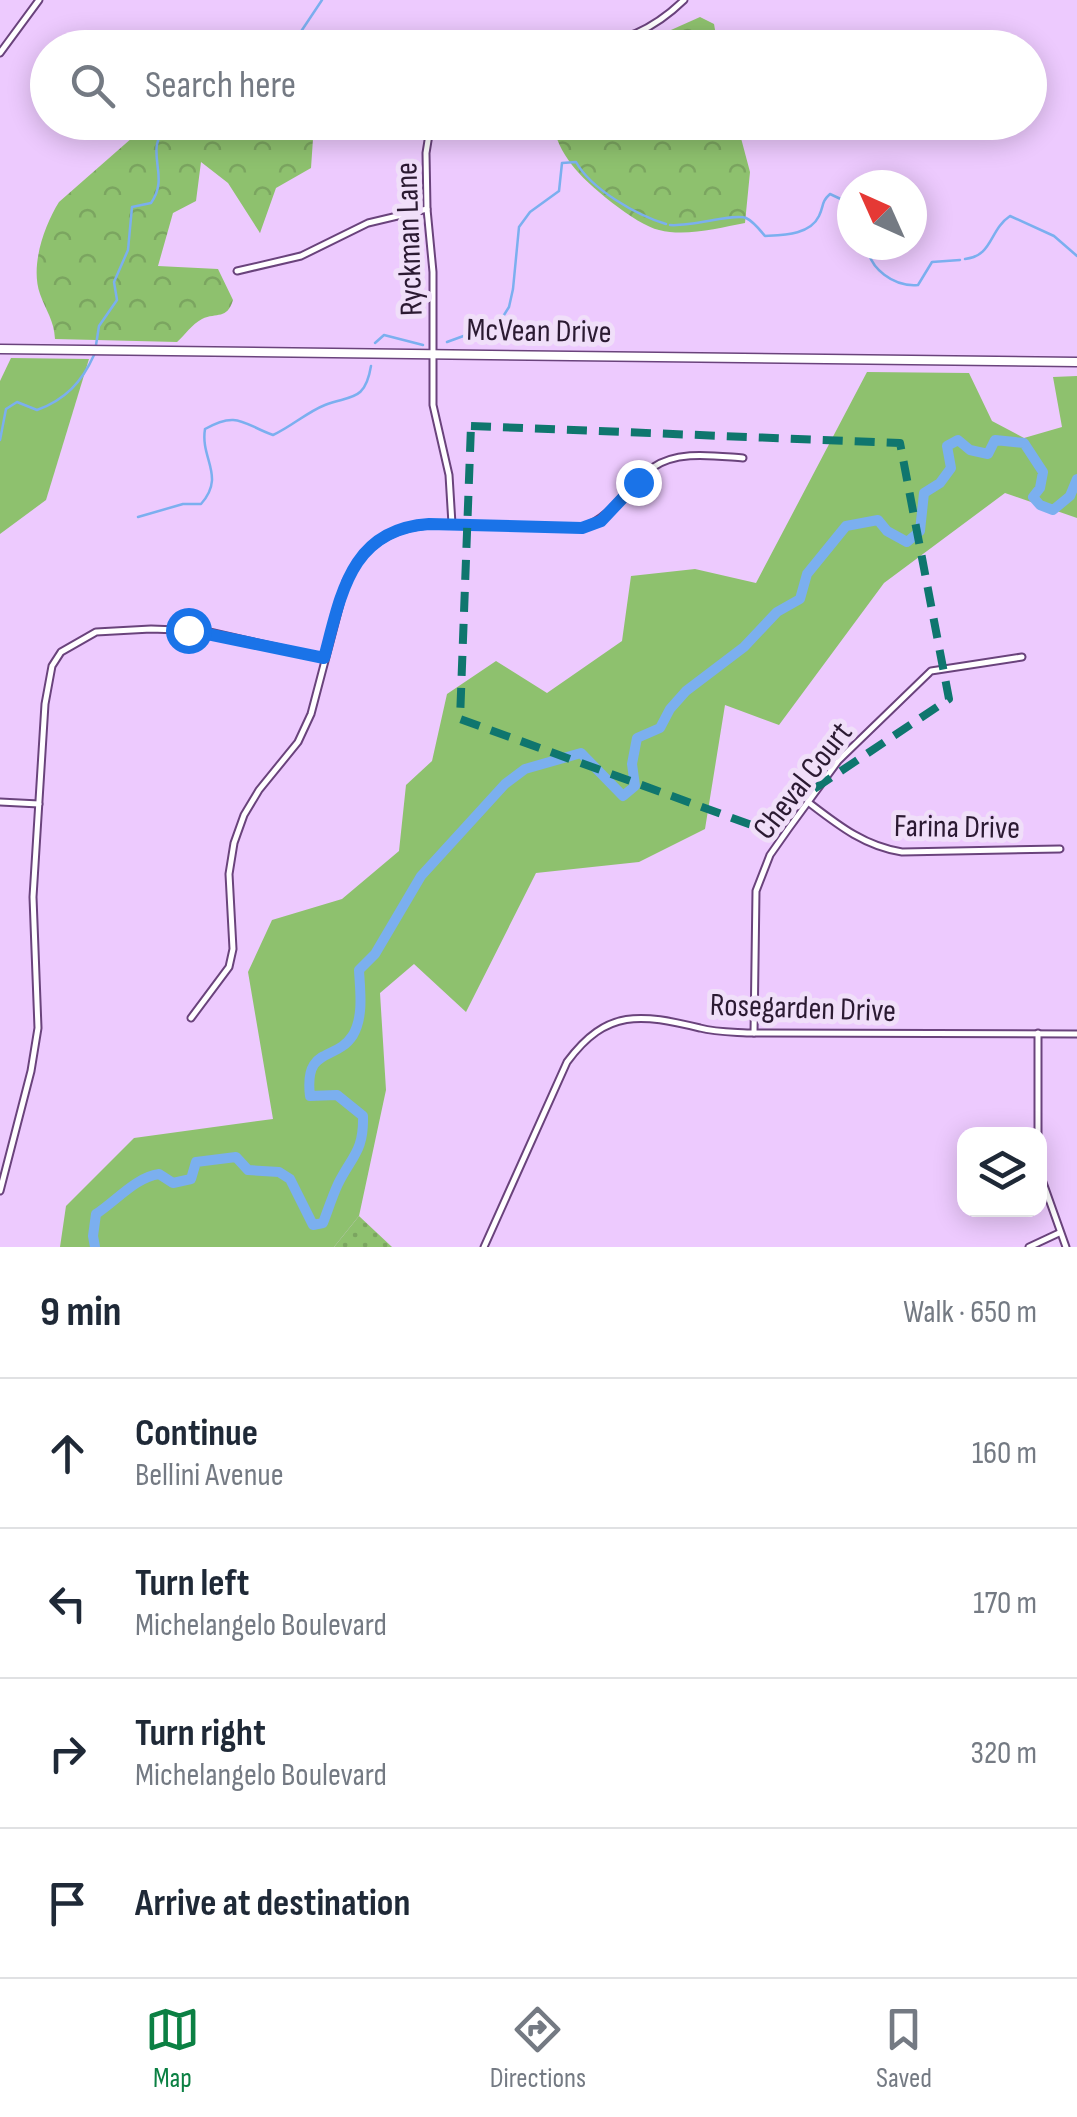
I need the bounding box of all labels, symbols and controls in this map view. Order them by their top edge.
search box [30,30,1047,140]
icon: search [65,58,120,113]
text: Search here [145,63,296,108]
street label: Ryckman Lane [387,161,432,316]
north arrow [837,170,927,260]
street label: McVean Drive [466,311,612,352]
route end [616,460,662,506]
route start [166,608,212,654]
street label: Cheval Court [745,714,861,847]
street label: Farina Drive [894,807,1020,848]
street label: Rosegarden Drive [709,986,897,1031]
map controls [957,1127,1047,1217]
button: layers [957,1127,1047,1217]
text: 9 min [40,1287,122,1338]
text: Walk · 650 m [903,1293,1037,1332]
text: Continue [135,1411,258,1456]
icon: ahead [40,1426,95,1481]
text: 160 m [972,1434,1037,1473]
text: Bellini Avenue [135,1456,284,1495]
text: Turn left [135,1561,249,1606]
icon: left [40,1576,95,1631]
text: 170 m [973,1584,1037,1623]
text: Michelangelo Boulevard [135,1606,387,1645]
text: Turn right [135,1711,266,1756]
icon: right [40,1726,95,1781]
text: 320 m [970,1734,1037,1773]
text: Michelangelo Boulevard [135,1756,387,1795]
icon: arrive [40,1876,95,1931]
text: Arrive at destination [135,1881,410,1926]
tab: Map [145,2002,200,2095]
tab: Directions [490,2002,586,2095]
tab: Saved [876,2002,932,2095]

